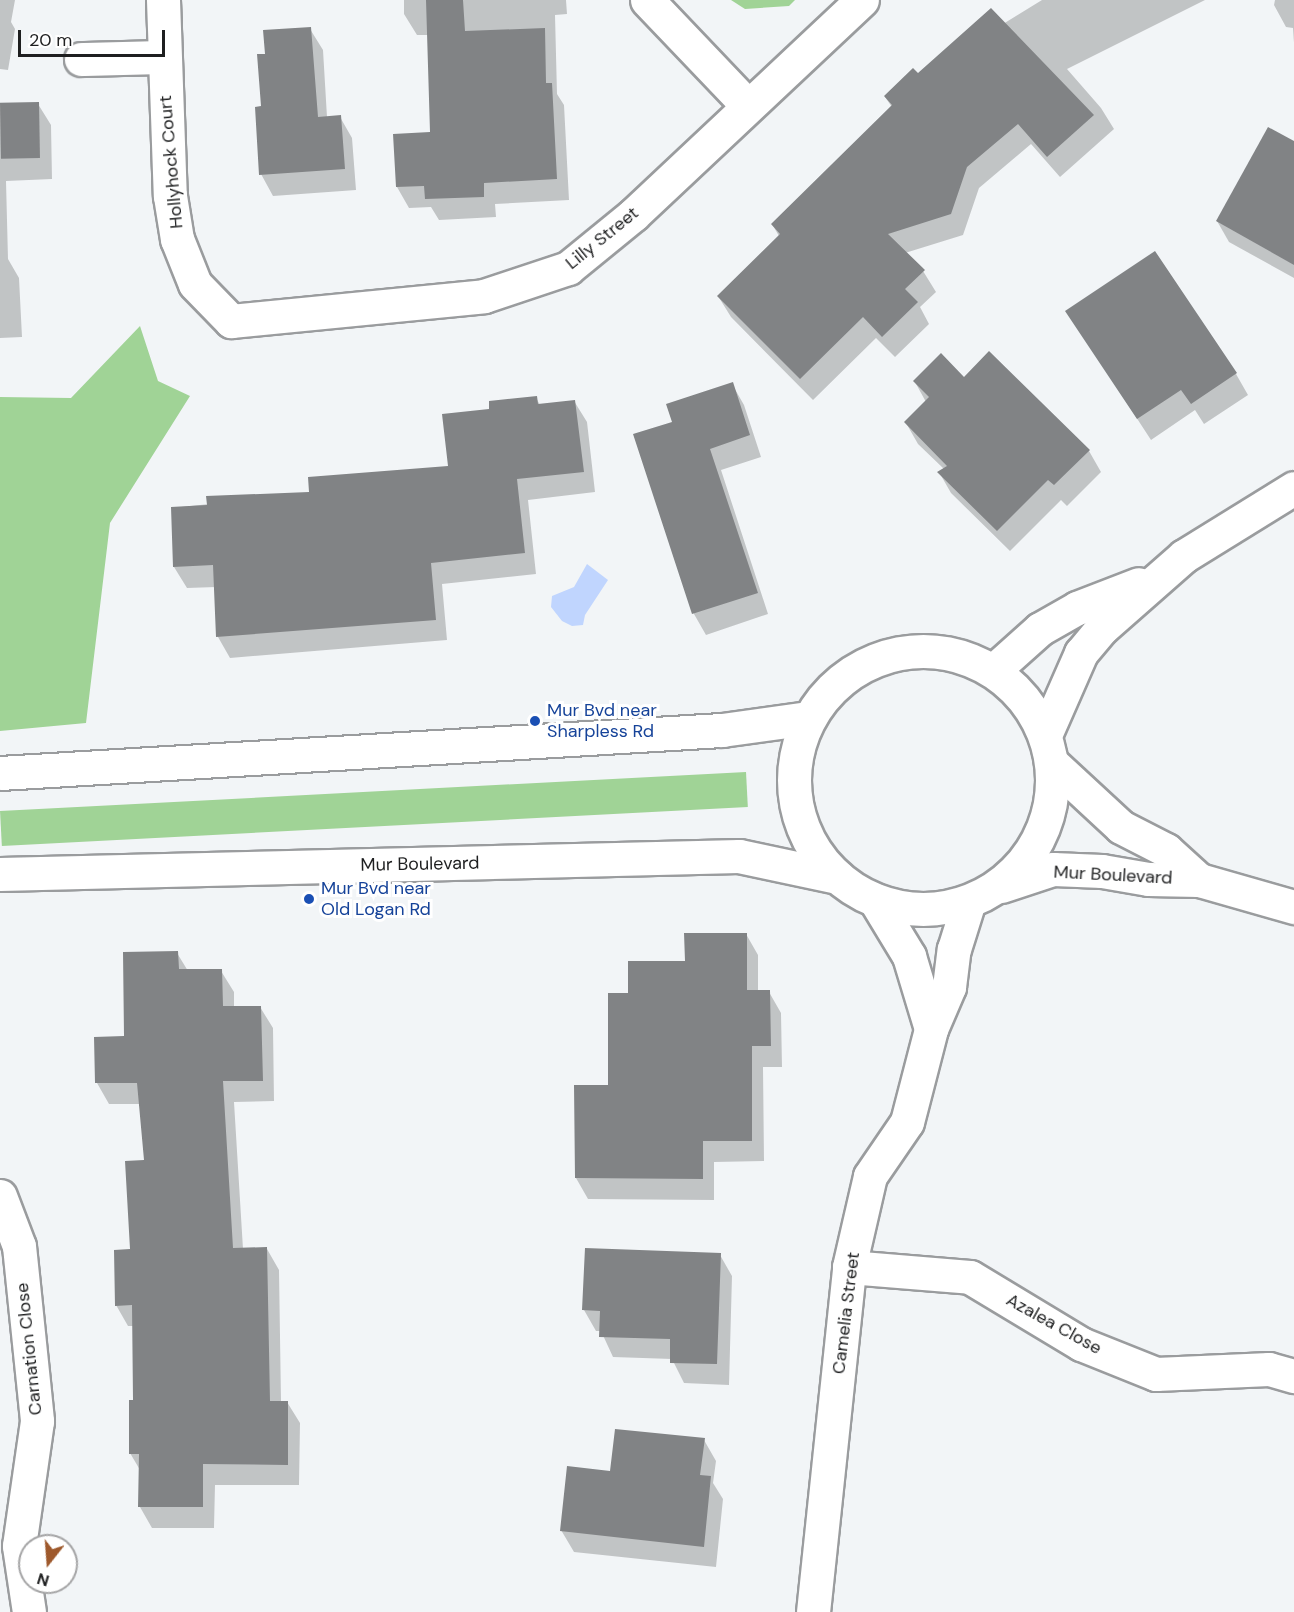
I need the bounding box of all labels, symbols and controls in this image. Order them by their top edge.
scale bar [21,18,168,56]
text: 20 m [29,28,72,52]
street label: Hollyhock Court [154,94,188,230]
street label: Lilly Street [561,202,643,274]
place label: Mur Bvd near Sharpless Rd [547,700,657,742]
marker: Mur Bvd near Sharpless Rd [528,714,542,728]
street label: Mur Boulevard [360,852,480,876]
street label: Mur Boulevard [1053,861,1173,889]
place label: Mur Bvd near Old Logan Rd [321,878,431,920]
marker: Mur Bvd near Old Logan Rd [302,892,316,906]
street label: Camelia Street [828,1251,864,1375]
street label: Carnation Close [11,1282,47,1416]
street label: Azalea Close [1003,1289,1105,1359]
north arrow [18,1534,78,1594]
text: N [35,1568,52,1592]

